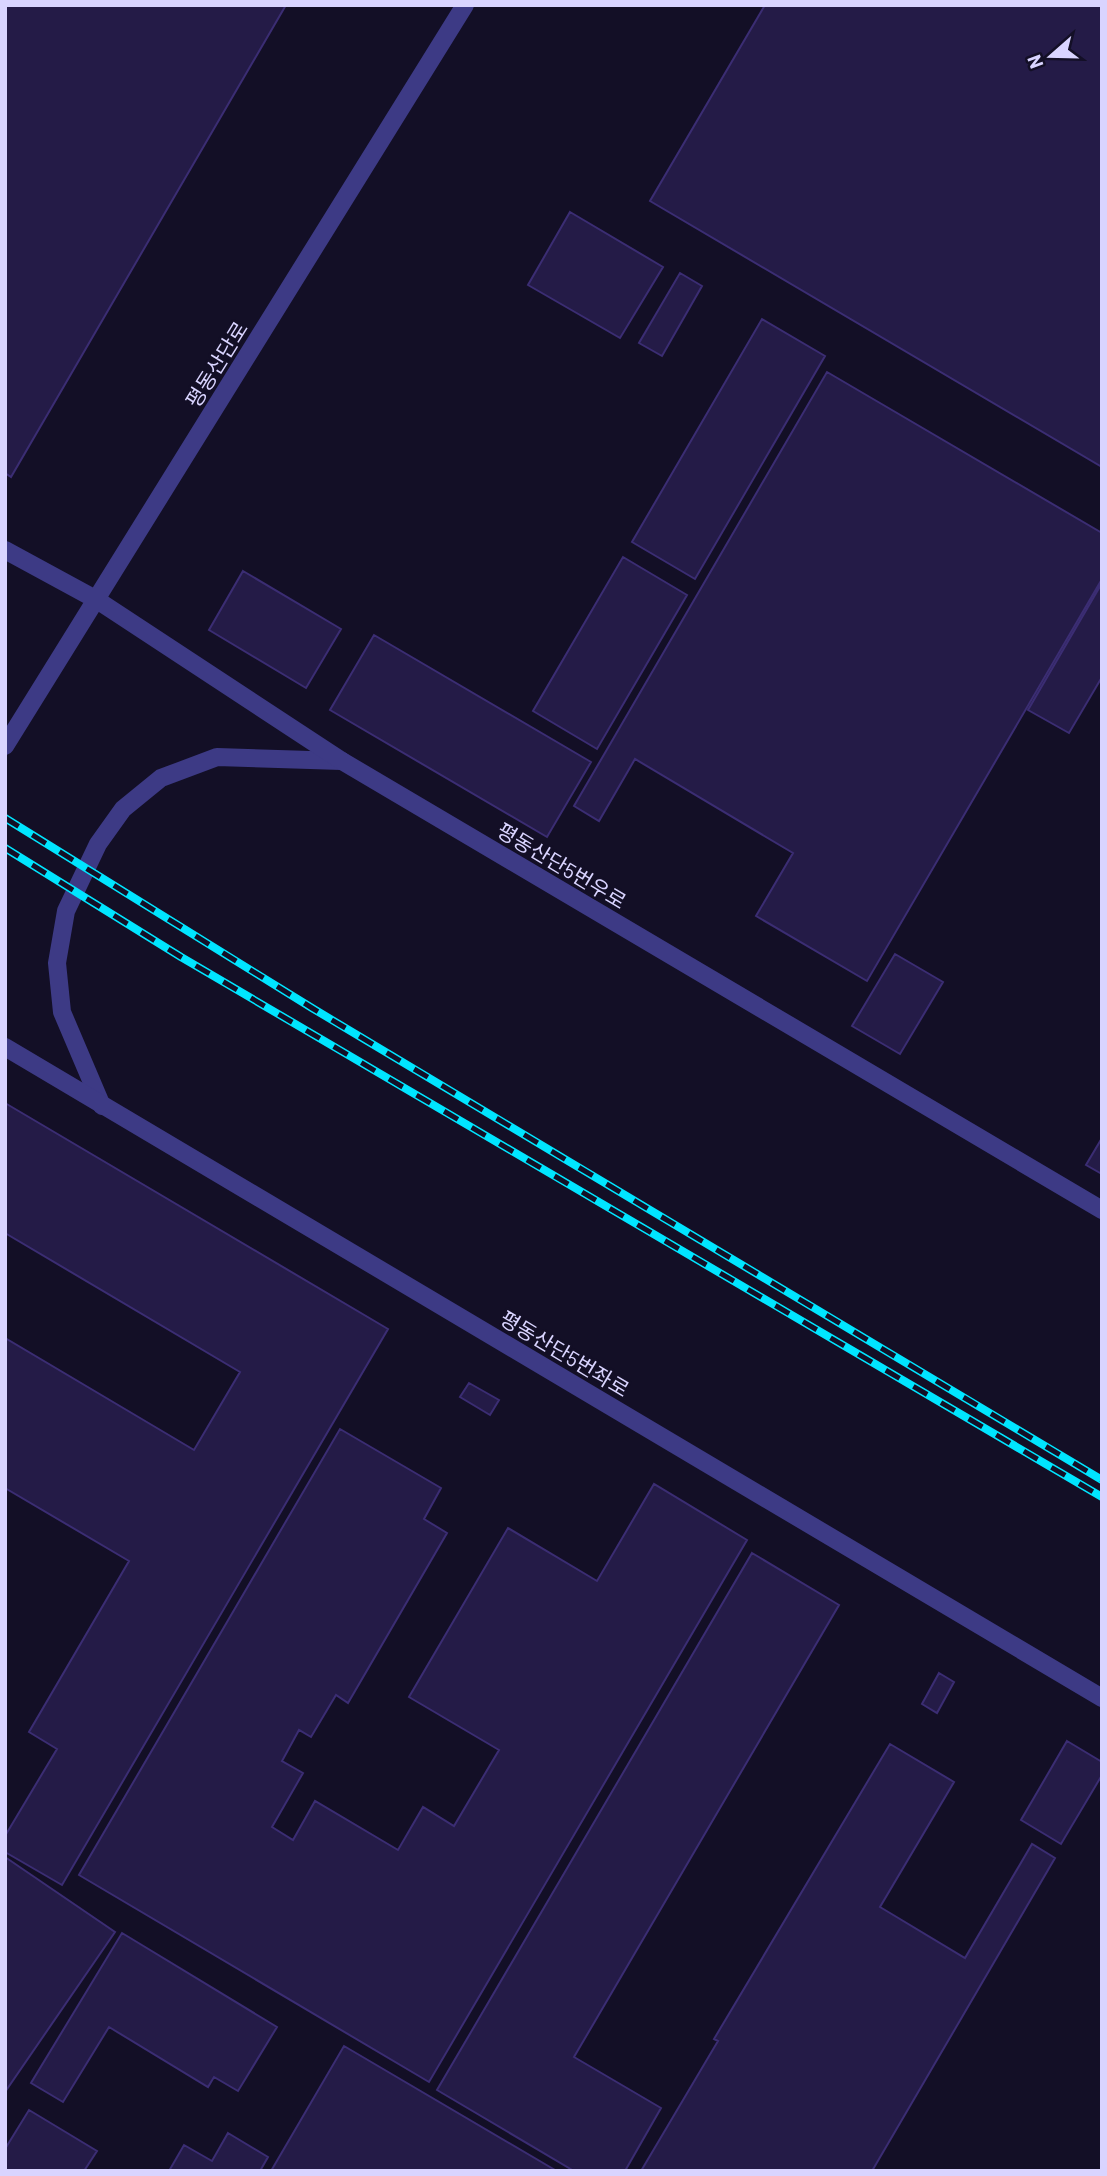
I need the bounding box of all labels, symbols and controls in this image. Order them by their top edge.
north arrow [1016,21,1086,91]
text: N [1022,52,1048,72]
street label: 평동산단로 [180,316,252,412]
street label: 평동산단5번우로 [493,817,631,913]
street label: 평동산단5번좌로 [496,1305,634,1401]

